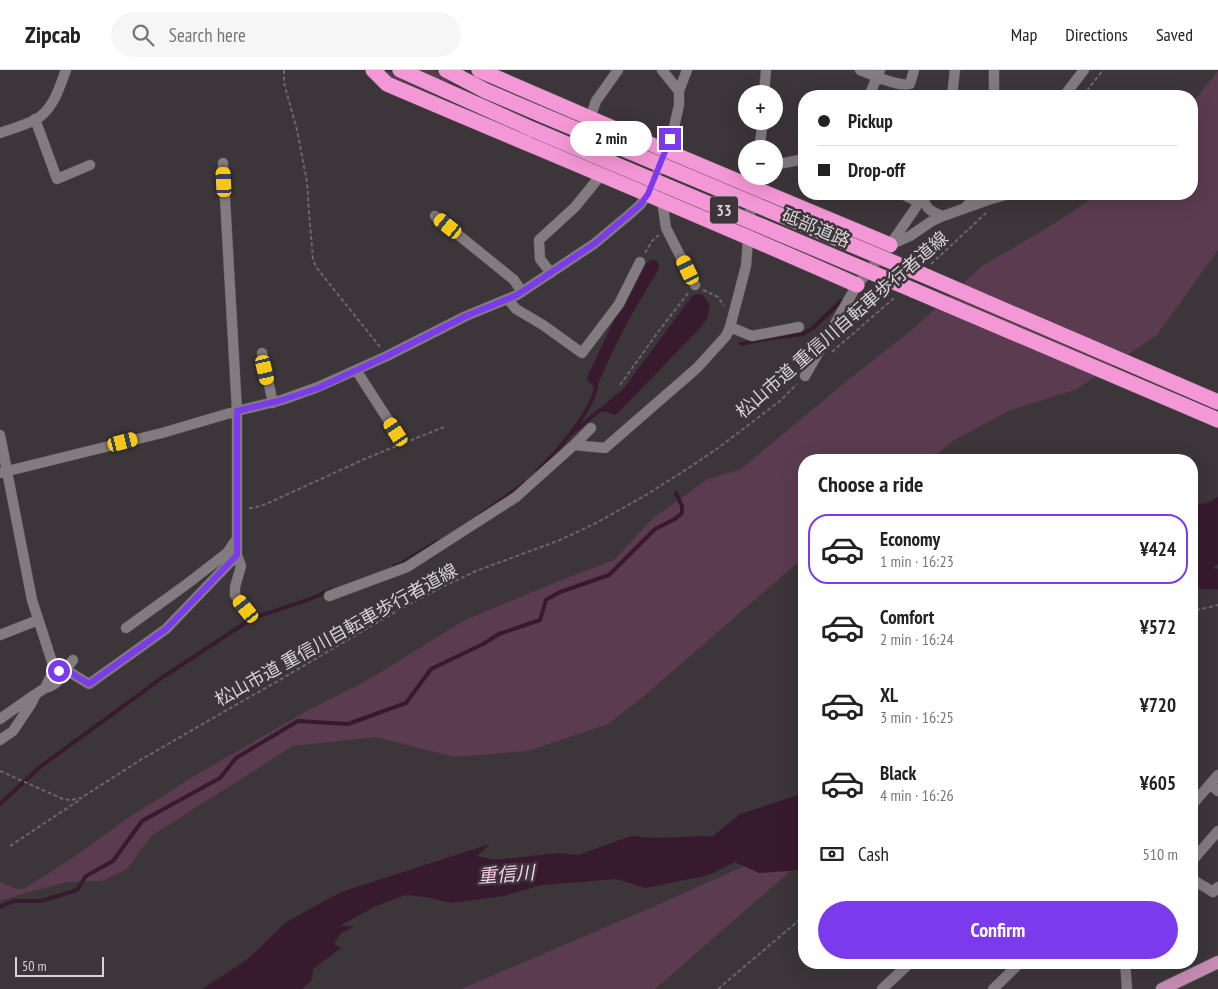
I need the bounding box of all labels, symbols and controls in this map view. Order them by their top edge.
search box [111,12,461,57]
text: Zipcab [25,19,81,50]
icon: search [129,21,157,49]
text: Search here [169,23,246,47]
text: Map [1011,23,1037,46]
text: Directions [1065,23,1128,46]
text: Saved [1156,23,1193,46]
map controls [738,85,783,185]
button: + [738,85,783,130]
text: Pickup [848,109,893,133]
callout: 2 min [570,122,652,156]
text: 2 min [595,128,627,148]
route end [659,128,681,150]
button: − [738,140,783,185]
text: Drop-off [848,158,905,182]
car [215,167,232,197]
road number: 33 [710,196,738,224]
street label: 砥部道路 [779,203,854,252]
car [431,211,464,241]
street label: 松山市道 重信川自転車歩行者道線 [731,226,953,423]
car [674,253,701,287]
car [254,354,275,386]
car [381,415,410,449]
car [106,431,139,453]
text: Choose a ride [818,470,923,498]
icon: car [820,527,865,572]
text: Economy [880,527,940,551]
text: ¥424 [1140,537,1176,561]
text: 1 min · 16:23 [880,551,954,571]
street label: 松山市道 重信川自転車歩行者道線 [210,558,461,711]
car [230,593,261,625]
icon: car [820,605,865,650]
text: Comfort [880,605,934,629]
text: ¥572 [1140,615,1176,639]
text: 2 min · 16:24 [880,629,954,649]
route start [48,660,70,682]
icon: car [820,683,865,728]
text: XL [880,683,898,707]
text: ¥720 [1140,693,1176,717]
text: 3 min · 16:25 [880,707,954,727]
icon: car [820,761,865,806]
text: Black [880,761,916,785]
text: ¥605 [1140,771,1176,795]
text: 4 min · 16:26 [880,785,954,805]
icon: cash [818,840,846,868]
text: Cash [858,842,889,866]
text: 510 m [1143,844,1178,864]
water label: 重信川 [477,860,537,888]
button: Confirm [818,901,1178,959]
scale bar [15,954,104,977]
text: 50 m [22,957,47,975]

